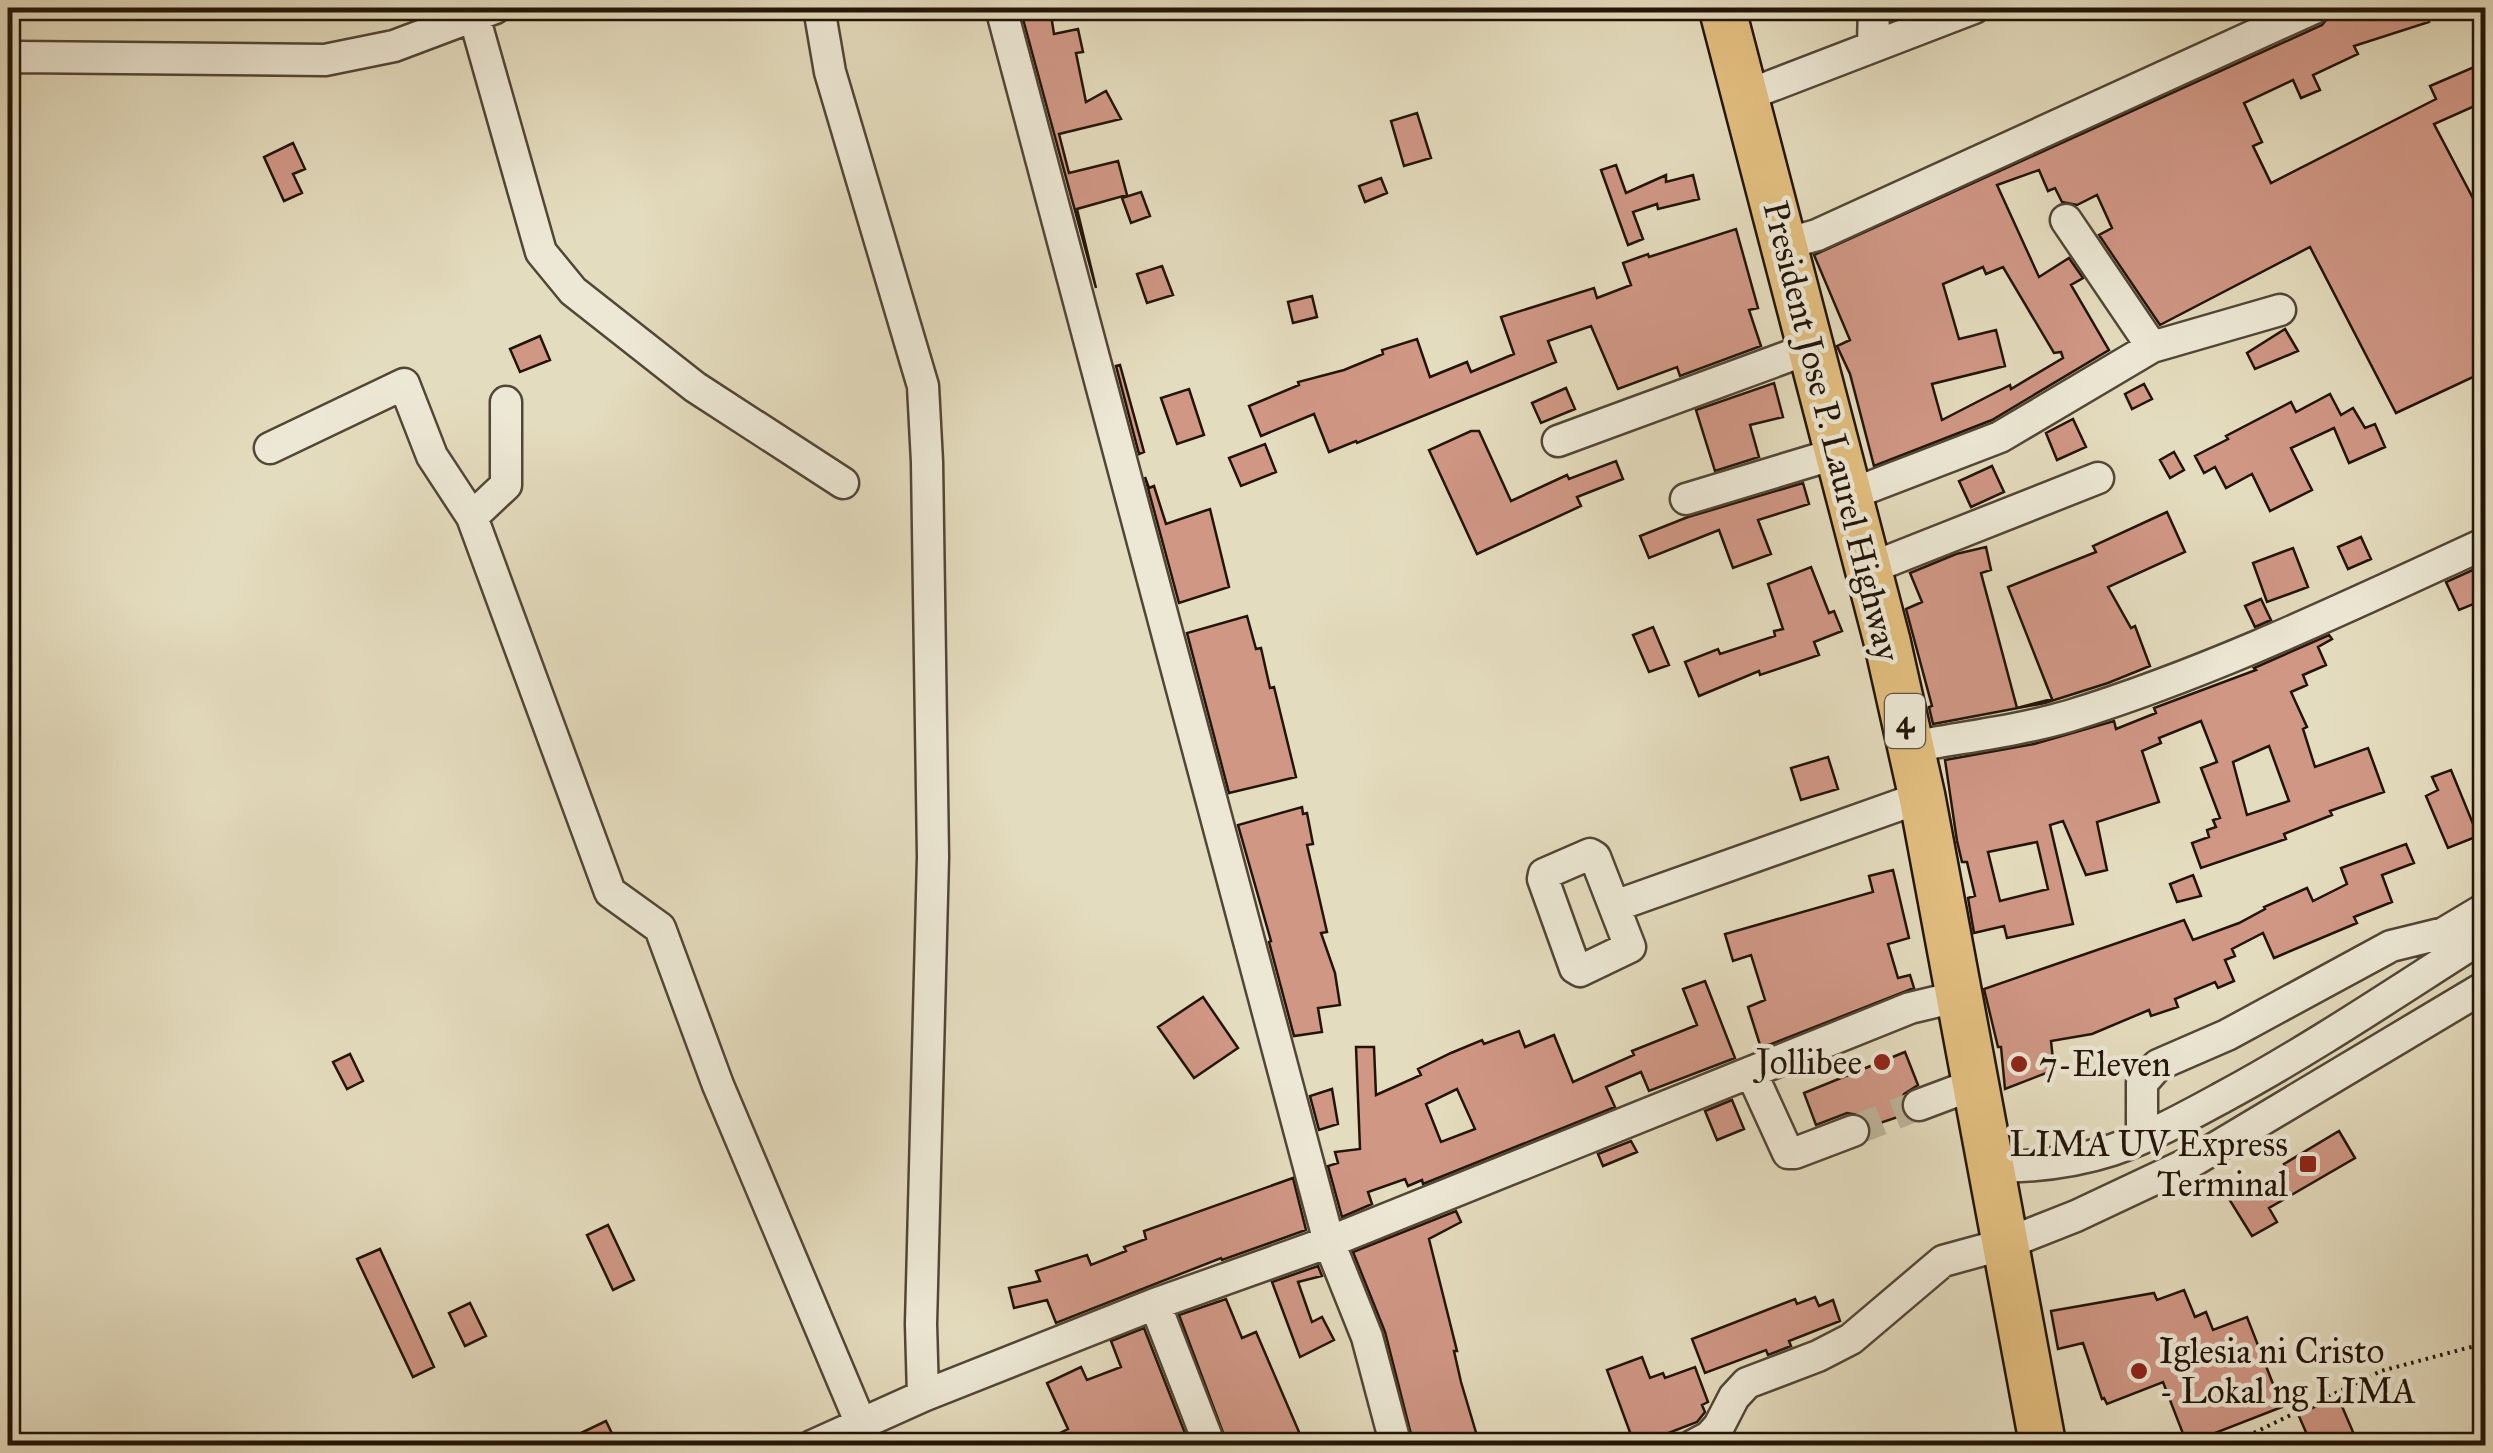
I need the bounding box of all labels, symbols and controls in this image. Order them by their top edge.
street label: President Jose P. Laurel Highway [1753,197,1910,666]
road number: 4 [1885,694,1925,748]
place label: Jollibee [1752,1041,1862,1084]
place label: 7-Eleven [2039,1043,2171,1086]
marker: Jollibee [1871,1051,1893,1073]
marker: 7-Eleven [2008,1053,2030,1075]
place label: LIMA UV Express Terminal [2009,1123,2289,1206]
marker: LIMA UV Express Terminal [2297,1153,2319,1175]
place label: Iglesia ni Cristo - Lokal ng LIMA [2159,1330,2416,1413]
marker: Iglesia ni Cristo - Lokal ng LIMA [2128,1360,2150,1382]

